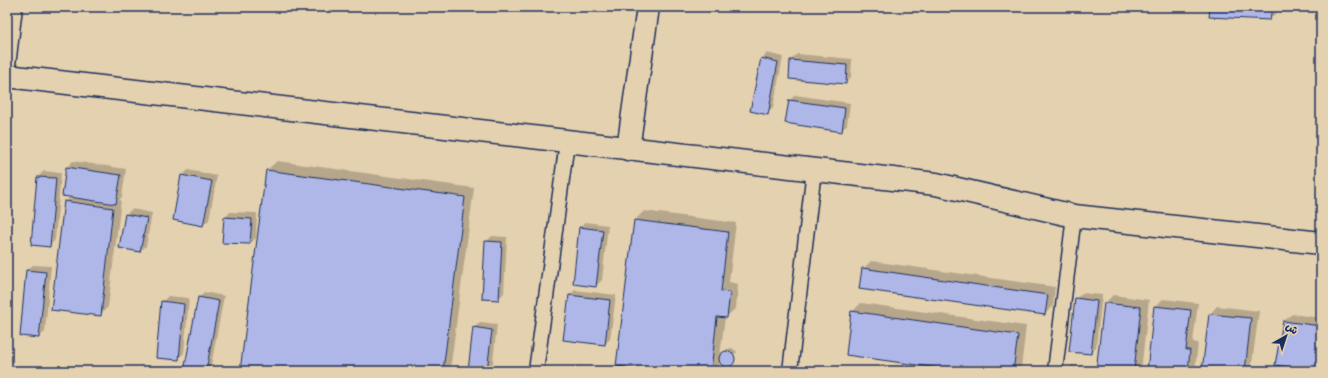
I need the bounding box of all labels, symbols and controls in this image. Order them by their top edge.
north arrow [1266,316,1306,356]
text: ش [1281,318,1302,340]

